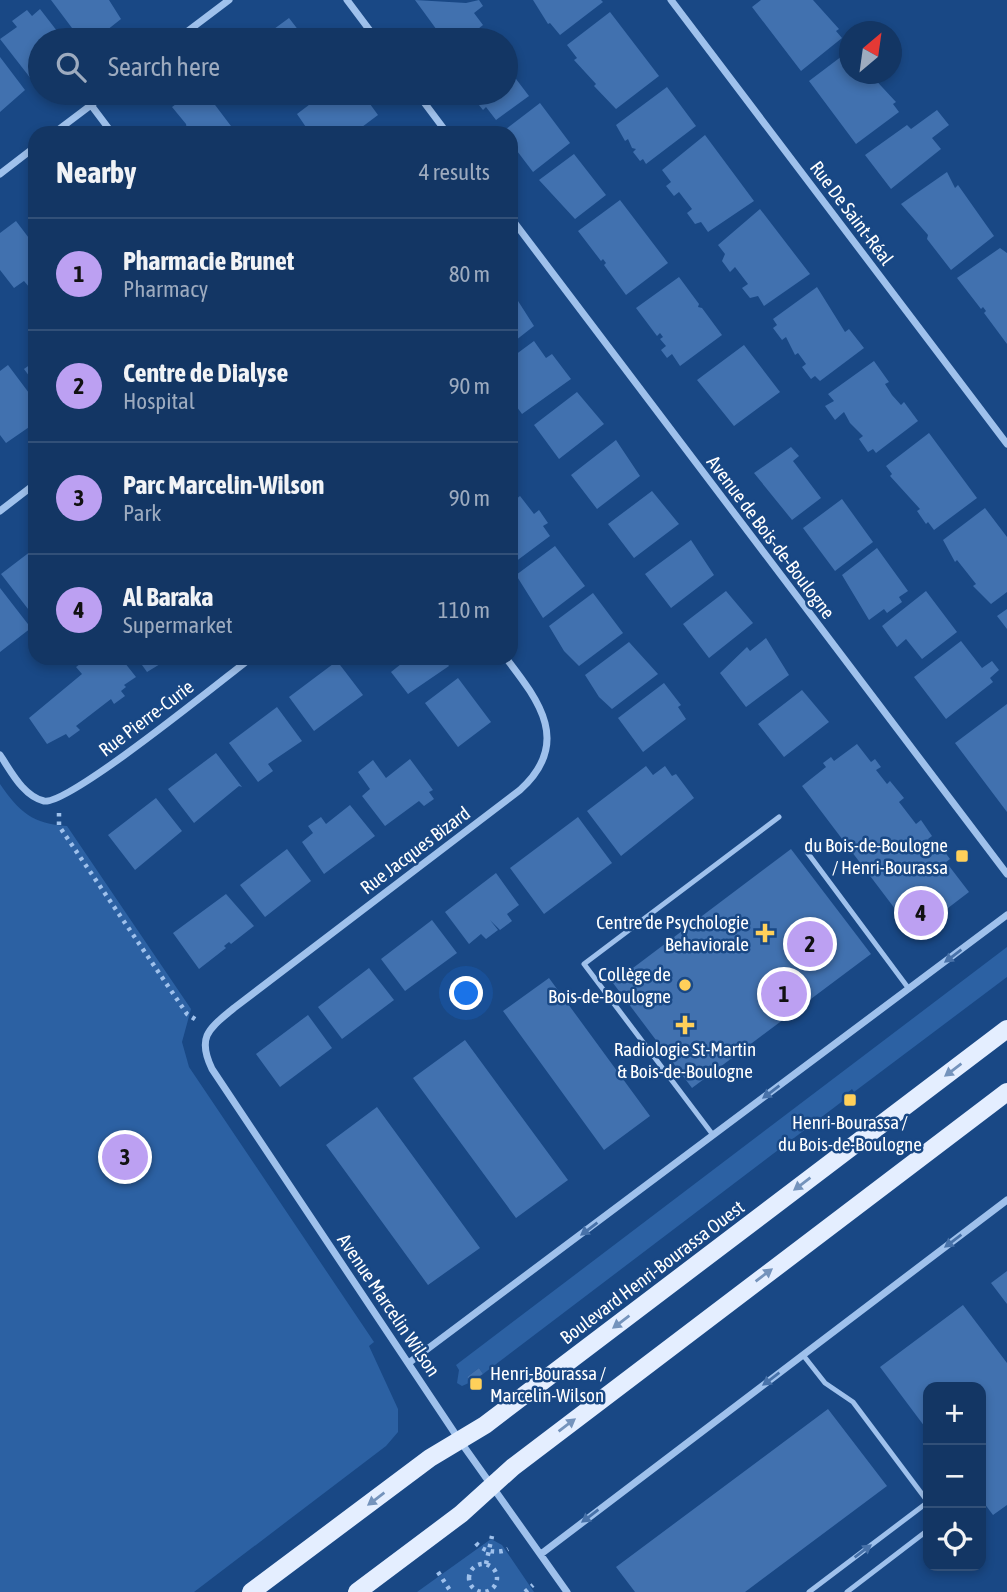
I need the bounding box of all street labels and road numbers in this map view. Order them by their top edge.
street label: Rue De Saint-Réal [806,157,898,269]
street label: Avenue de Bois-de-Boulogne [702,451,840,623]
street label: Rue Pierre-Curie [94,675,198,761]
street label: Rue Jacques Bizard [356,802,474,898]
street label: Boulevard Henri-Bourassa Ouest [556,1196,748,1348]
street label: Avenue Marcelin Wilson [333,1230,445,1380]

